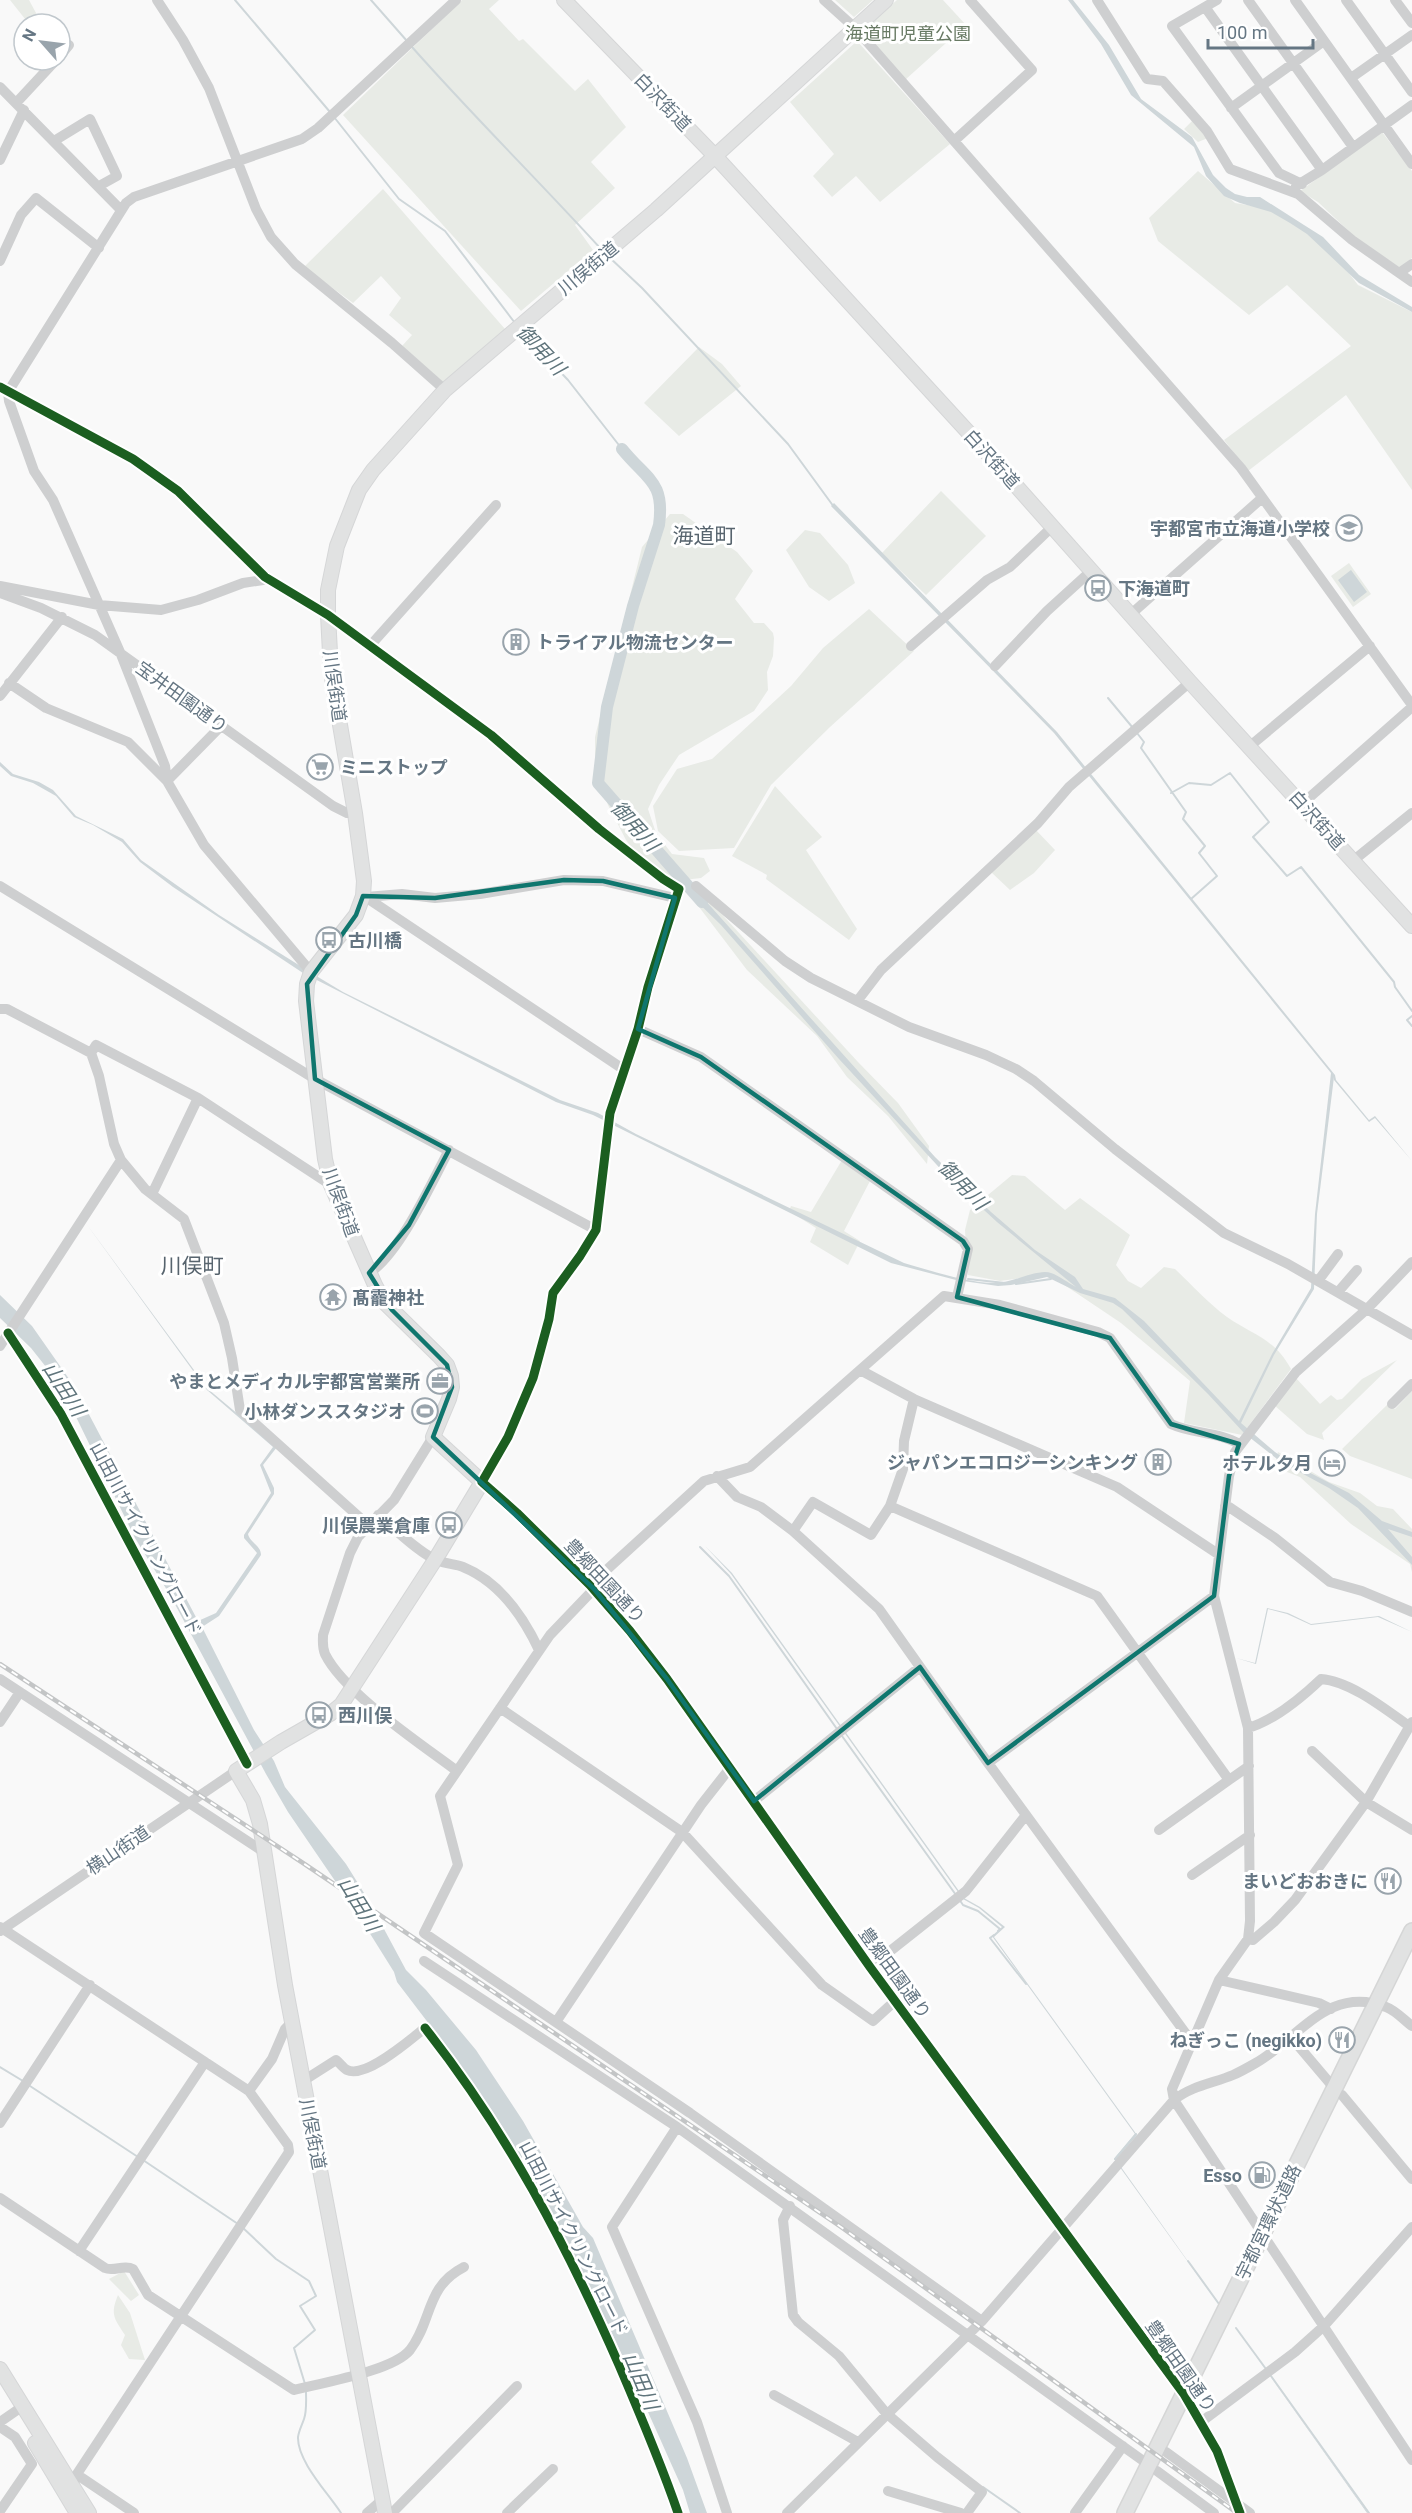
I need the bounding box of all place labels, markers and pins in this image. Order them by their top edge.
school or university icon: 宇都宮市立海道小学校 [1334,513,1364,543]
place label: 宇都宮市立海道小学校 [1150,518,1330,539]
bus stop icon: 下海道町 [1083,573,1113,603]
place label: 下海道町 [1118,578,1190,599]
building icon: トライアル物流センター [501,627,531,657]
place label: トライアル物流センター [536,632,734,653]
supermarket icon: ミニストップ [305,752,335,782]
place label: ミニストップ [340,757,448,778]
bus stop icon: 古川橋 [314,925,344,955]
place label: 古川橋 [348,930,402,951]
temple icon: 髙靇神社 [318,1282,348,1312]
place label: 髙靇神社 [352,1287,424,1308]
office icon: やまとメディカル宇都宮営業所 [425,1366,455,1396]
place label: やまとメディカル宇都宮営業所 [169,1371,420,1392]
sports icon: 小林ダンススタジオ [410,1396,440,1426]
place label: 小林ダンススタジオ [244,1401,406,1422]
building icon: ジャパンエコロジーシンキング [1143,1447,1173,1477]
hotel icon: ホテル夕月 [1317,1448,1347,1478]
place label: ジャパンエコロジーシンキング [887,1452,1138,1473]
place label: ホテル夕月 [1222,1453,1312,1474]
bus stop icon: 川俣農業倉庫 [434,1510,464,1540]
place label: 川俣農業倉庫 [322,1515,430,1536]
bus stop icon: 西川俣 [304,1700,334,1730]
place label: 西川俣 [338,1705,393,1726]
restaurant icon: まいどおおきに [1373,1866,1403,1896]
place label: まいどおおきに [1242,1871,1368,1892]
restaurant icon: ねぎっこ (negikko) [1327,2025,1357,2055]
place label: ねぎっこ (negikko) [1169,2030,1322,2052]
fuel station icon: Esso [1247,2160,1277,2190]
place label: Esso [1203,2165,1242,2186]

